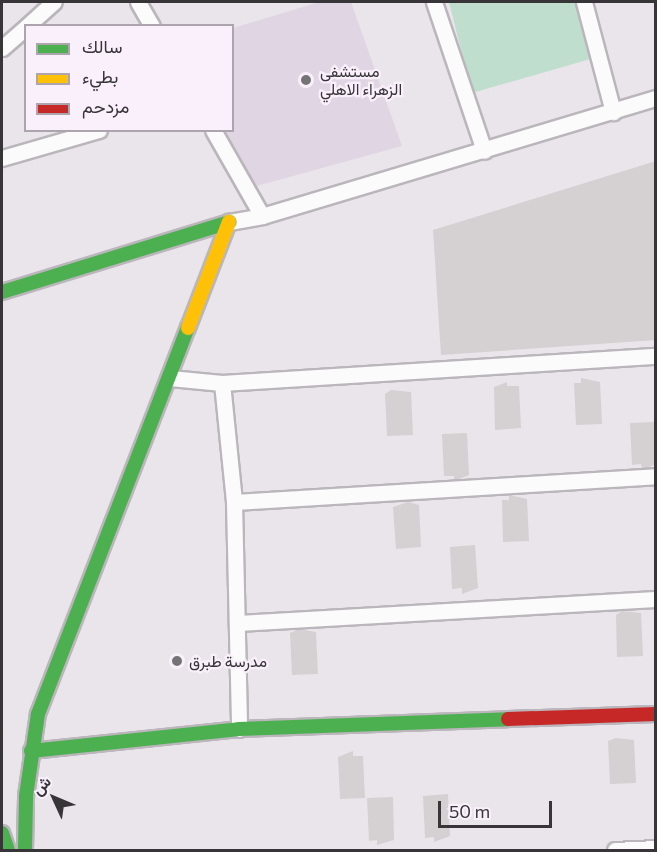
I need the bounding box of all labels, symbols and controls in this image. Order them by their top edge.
legend [24,24,234,132]
text: سالك [82,35,122,57]
place label: مستشفى الزهراء الاهلي [320,61,402,99]
text: بطيء [82,65,118,87]
marker: مستشفى الزهراء الاهلي [297,71,315,89]
text: مزدحم [82,95,129,117]
place label: مدرسة طبرق [189,651,267,671]
marker: مدرسة طبرق [170,654,184,668]
north arrow [24,768,84,828]
text: ش [27,772,54,799]
scale bar [441,789,555,827]
text: 50 m [449,800,490,822]

